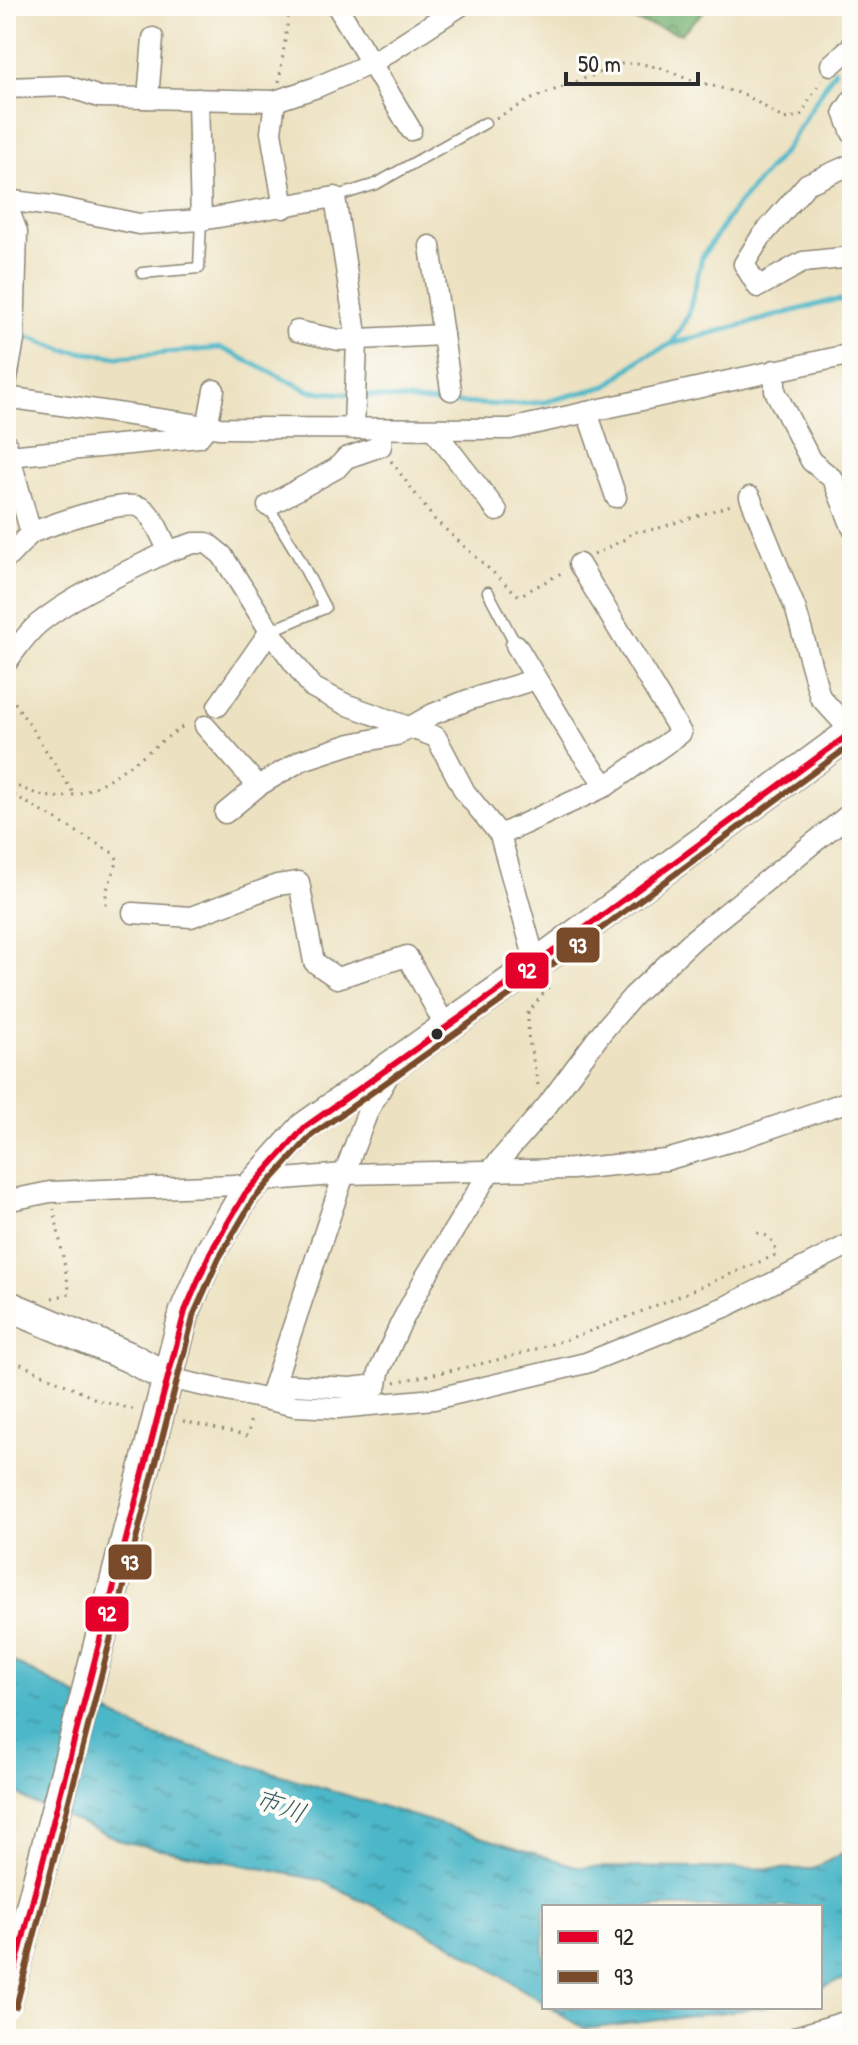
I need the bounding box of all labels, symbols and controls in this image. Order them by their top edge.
scale bar [566,36,698,86]
text: 50 m [578,47,621,79]
line badge: 93 [555,926,601,964]
text: 93 [569,930,587,960]
line badge: 92 [504,951,550,990]
text: 92 [518,955,537,985]
unlabelled marker [429,1026,445,1042]
line badge: 93 [107,1543,153,1581]
text: 93 [121,1547,139,1577]
line badge: 92 [84,1595,130,1633]
text: 92 [98,1598,117,1628]
water label: 市川 [251,1780,311,1830]
legend [542,1905,822,2009]
text: 92 [614,1920,634,1952]
text: 93 [614,1960,634,1992]

